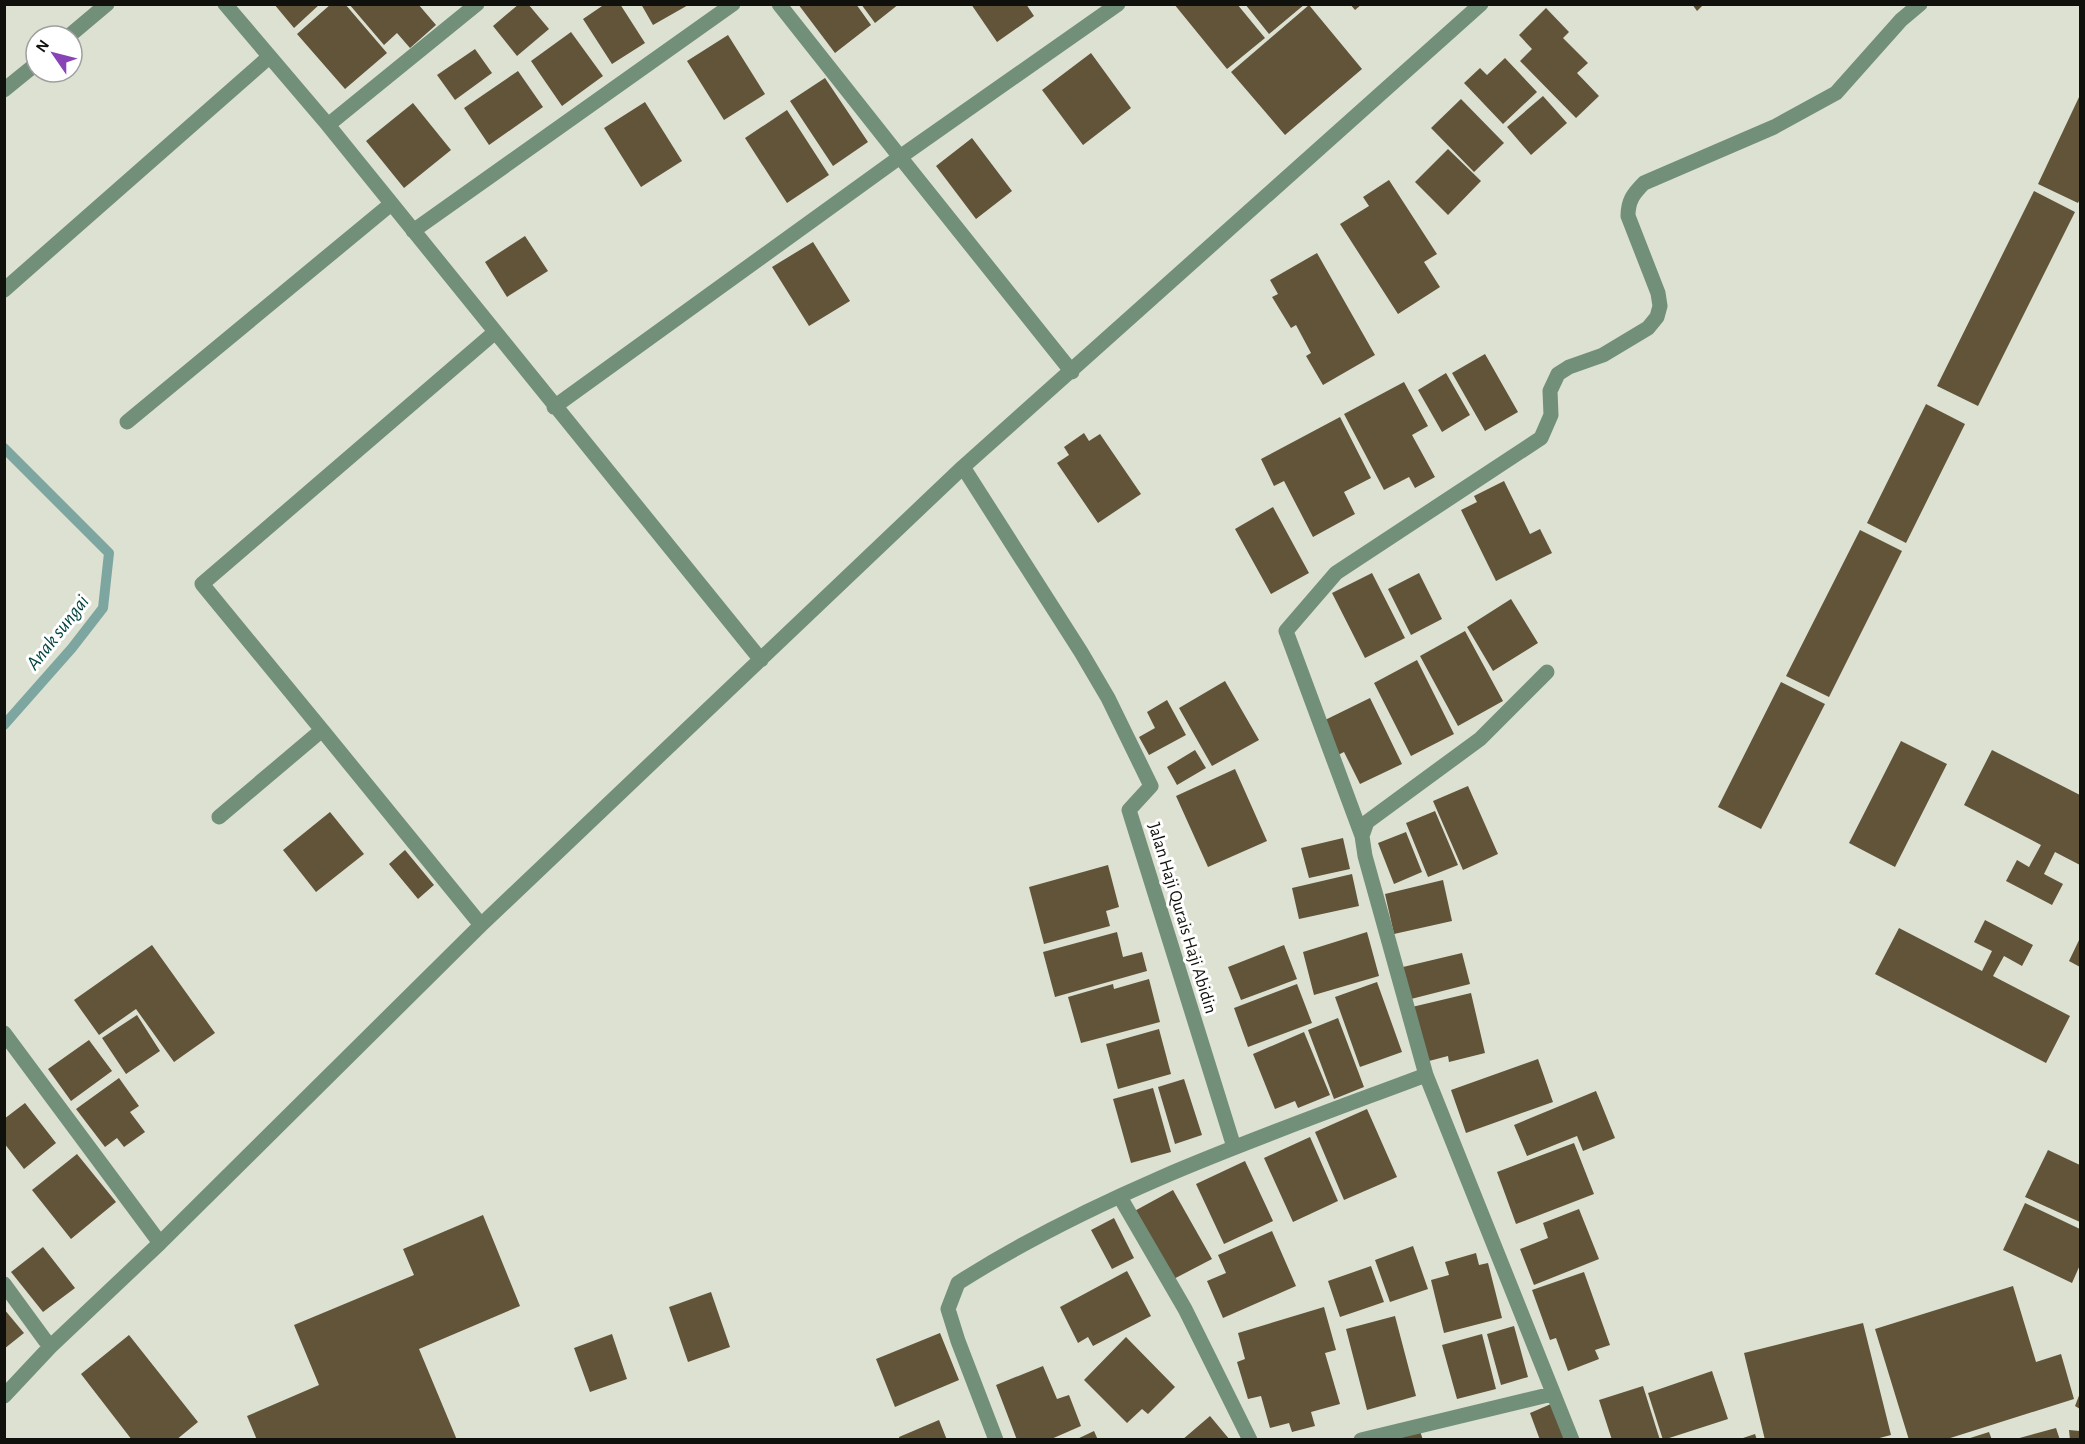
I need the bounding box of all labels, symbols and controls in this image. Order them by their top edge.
north arrow [24,24,84,84]
text: N [33,37,52,55]
water label: Anak sungai [22,592,93,674]
street label: Jalan Haji Qurais Haji Abidin [1144,821,1220,1016]

